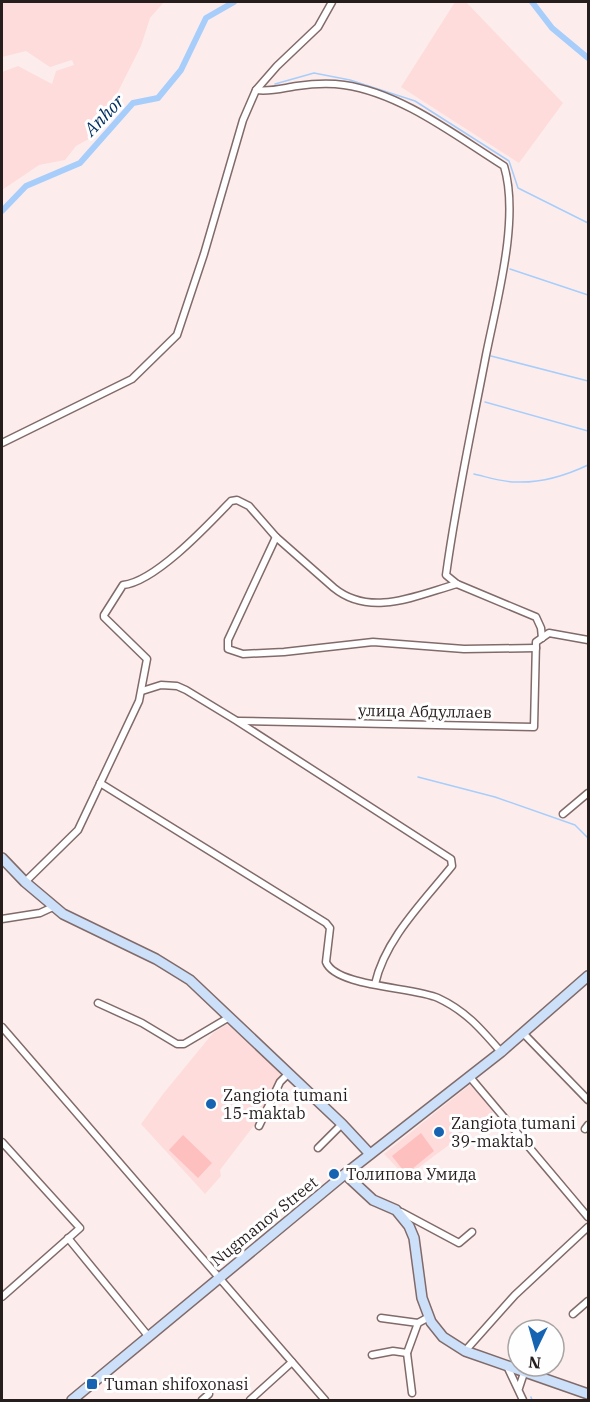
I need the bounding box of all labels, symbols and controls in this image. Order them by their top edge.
water label: Anhor [78,89,130,141]
street label: улица Абдуллаев [358,700,492,722]
place label: Zangiota tumani 15-maktab [223,1085,348,1123]
marker: Zangiota tumani 15-maktab [204,1097,218,1111]
place label: Zangiota tumani 39-maktab [451,1113,576,1151]
marker: Zangiota tumani 39-maktab [432,1125,446,1139]
place label: Толипова Умида [346,1164,477,1184]
marker: Толипова Умида [327,1167,341,1181]
street label: Nugmanov Street [207,1172,322,1270]
north arrow [506,1318,566,1378]
text: N [528,1352,542,1373]
place label: Tuman shifoxonasi [104,1374,248,1394]
marker: Tuman shifoxonasi [85,1377,99,1391]

